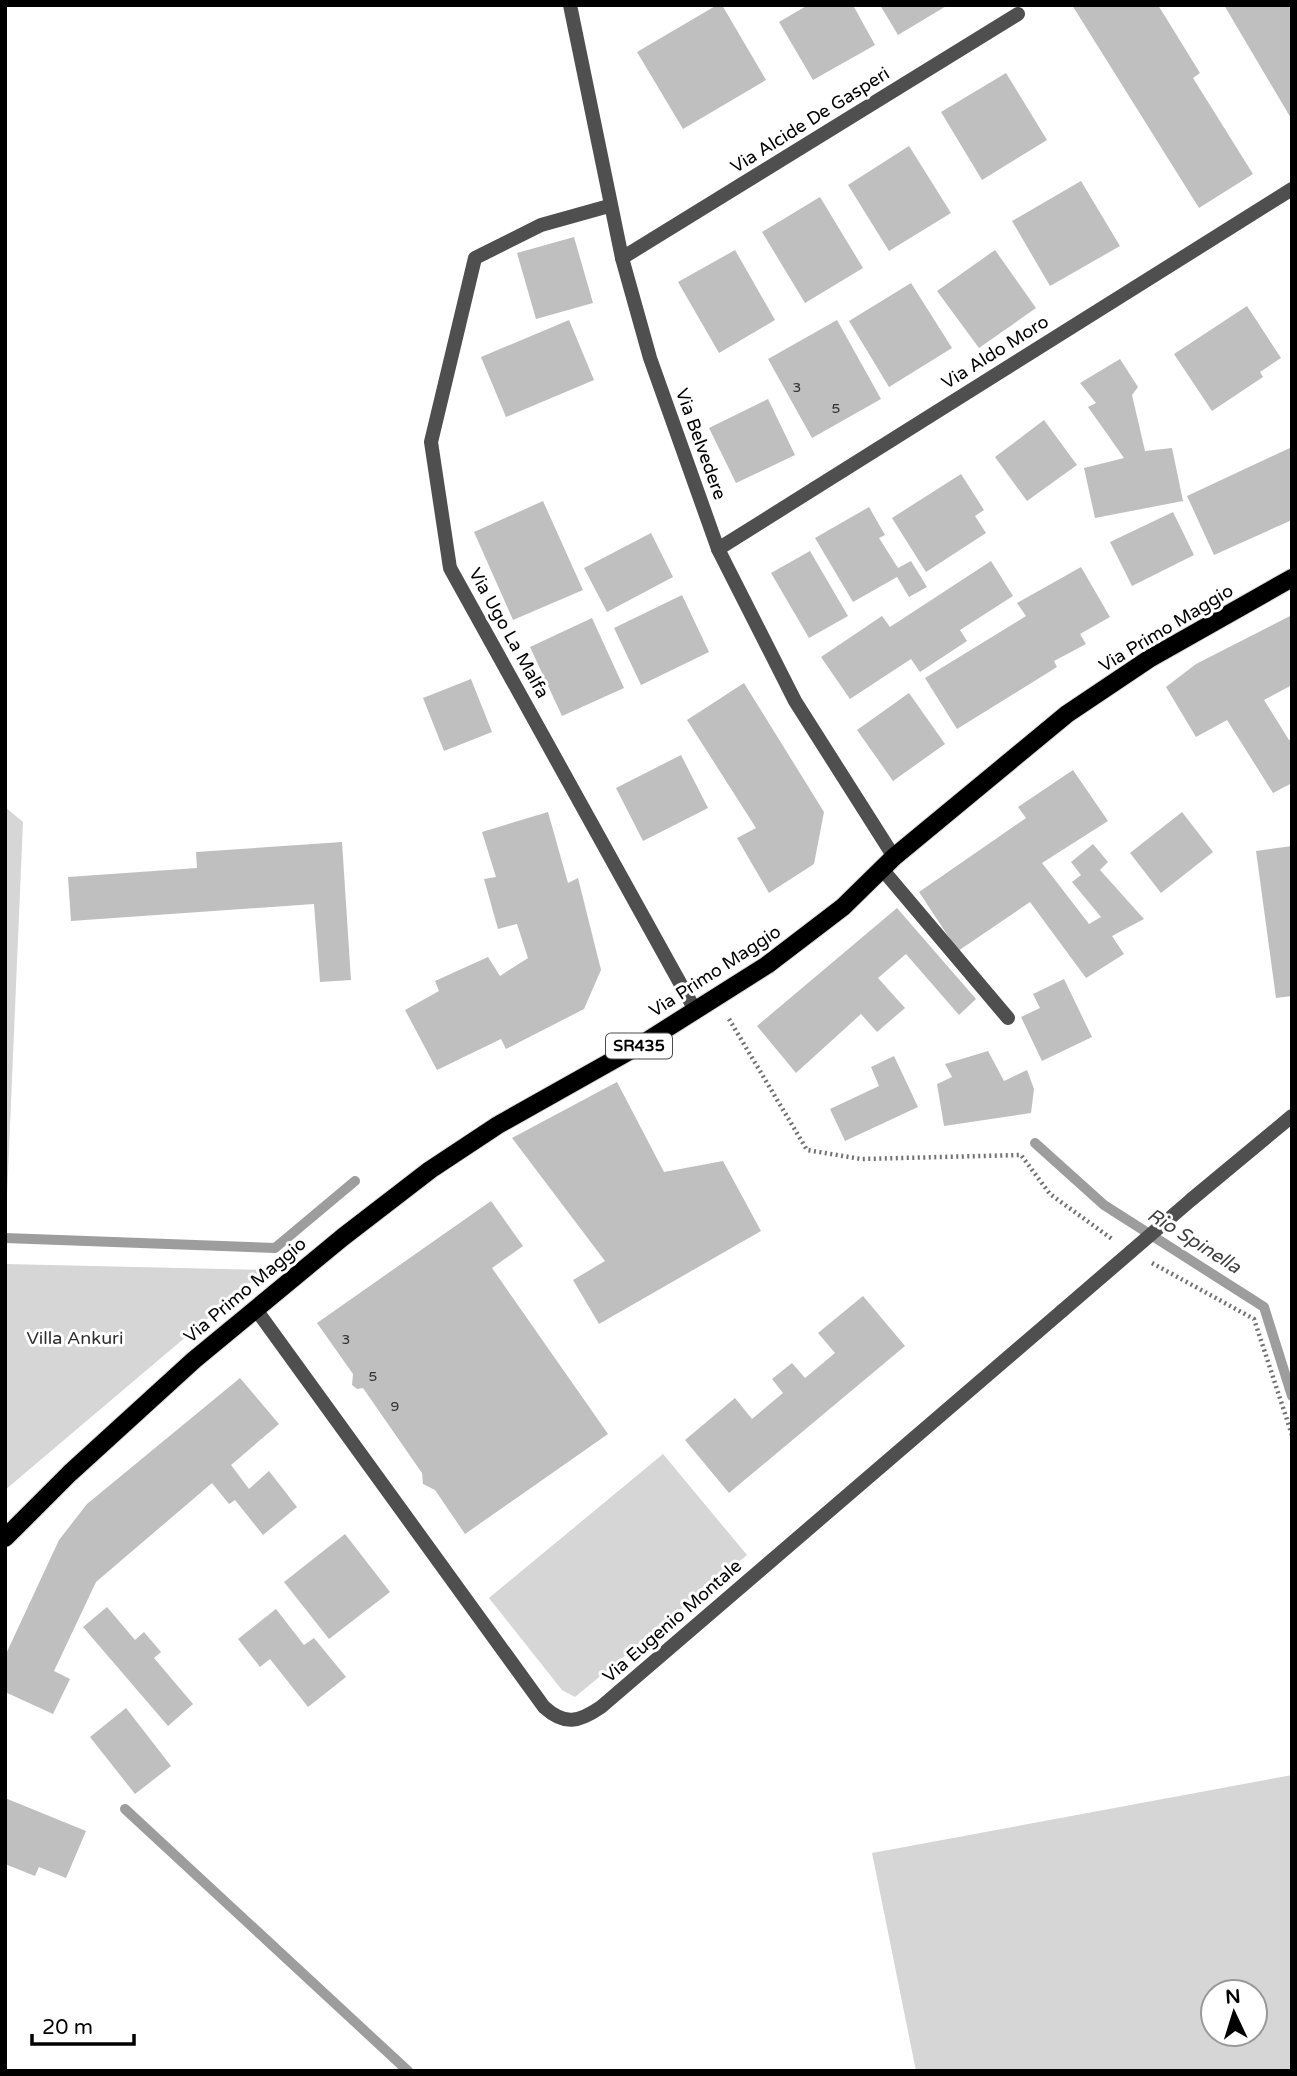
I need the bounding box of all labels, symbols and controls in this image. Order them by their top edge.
street label: Via Alcide De Gasperi [727,62,893,178]
street label: Via Aldo Moro [937,310,1053,394]
house number: 3 [793,379,801,396]
street label: Via Belvedere [671,385,731,503]
house number: 5 [832,400,840,417]
street label: Via Ugo La Malfa [464,564,554,702]
street label: Via Primo Maggio [1095,579,1237,677]
street label: Via Primo Maggio [645,920,785,1022]
road number: SR435 [606,1034,672,1058]
water label: Rio Spinella [1143,1204,1246,1279]
street label: Via Primo Maggio [179,1232,311,1348]
park label: Villa Ankuri [27,1327,123,1349]
house number: 3 [342,1331,350,1348]
house number: 5 [369,1368,377,1385]
house number: 9 [391,1398,399,1415]
street label: Via Eugenio Montale [598,1555,746,1687]
north arrow [1199,1978,1269,2048]
text: N [1225,1986,1241,2009]
scale bar [32,2002,133,2046]
text: 20 m [42,2015,93,2040]

